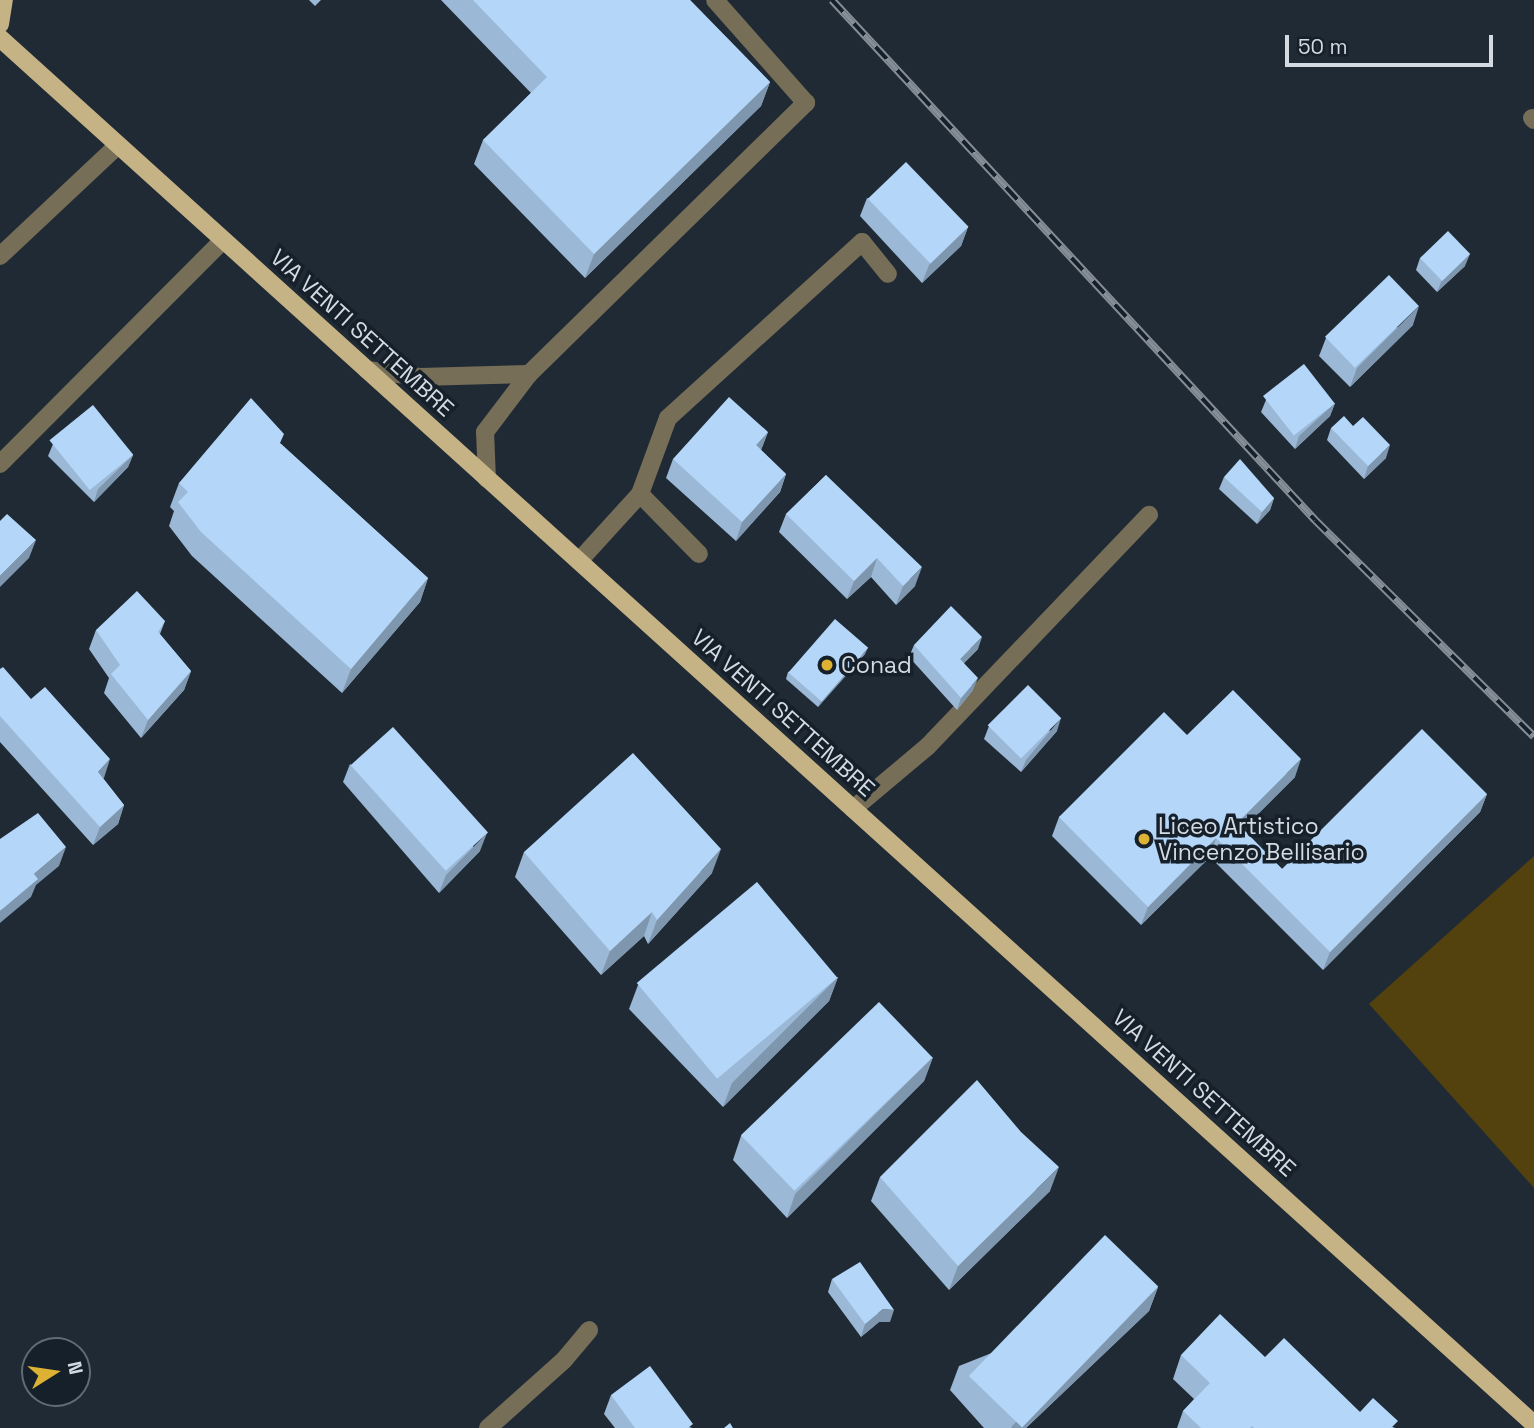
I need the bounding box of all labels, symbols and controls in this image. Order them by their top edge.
scale bar [1289,21,1497,65]
text: 50 m [1298,33,1348,60]
street label: VIA VENTI SETTEMBRE [265,243,459,423]
street label: VIA VENTI SETTEMBRE [686,623,880,803]
place label: Conad [841,651,912,679]
marker: Conad [819,657,835,673]
place label: Liceo Artistico Vincenzo Bellisario [1158,812,1365,866]
marker: Liceo Artistico Vincenzo Bellisario [1136,831,1152,847]
street label: VIA VENTI SETTEMBRE [1107,1003,1301,1183]
north arrow [21,1337,91,1407]
text: N [62,1359,89,1377]

